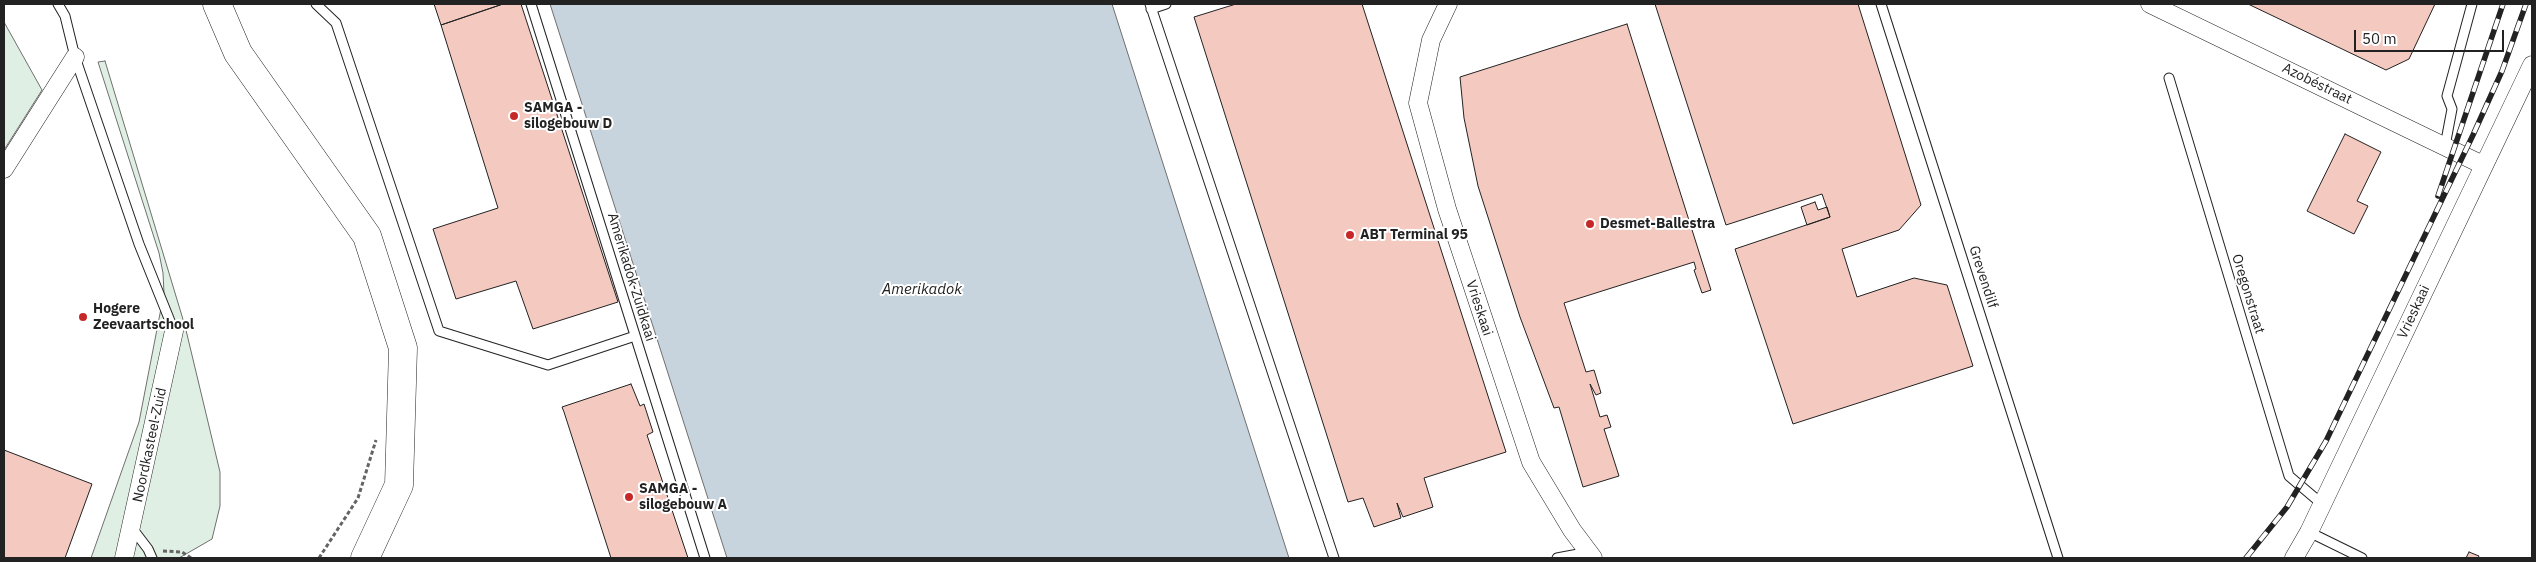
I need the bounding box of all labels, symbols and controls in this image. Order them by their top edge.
scale bar [2356,20,2506,52]
text: 50 m [2362,29,2397,48]
street label: Azobéstraat [2279,60,2355,108]
place label: SAMGA - silogebouw D [524,100,612,132]
marker: SAMGA - silogebouw D [508,110,520,122]
street label: Amerikadok-Zuidkaai [603,211,659,343]
place label: Desmet-Ballestra [1600,216,1715,232]
marker: Desmet-Ballestra [1584,218,1596,230]
place label: ABT Terminal 95 [1360,227,1468,243]
marker: ABT Terminal 95 [1344,229,1356,241]
street label: Grevendilf [1965,244,2001,310]
street label: Oregonstraat [2228,252,2268,336]
street label: Vrieskaai [1462,278,1496,338]
water label: Amerikadok [882,281,962,299]
street label: Vrieskaai [2394,283,2434,341]
place label: Hogere Zeevaartschool [93,301,194,334]
marker: Hogere Zeevaartschool [77,311,89,323]
street label: Noordkasteel-Zuid [130,386,170,504]
place label: SAMGA - silogebouw A [639,481,727,514]
marker: SAMGA - silogebouw A [623,491,635,503]

